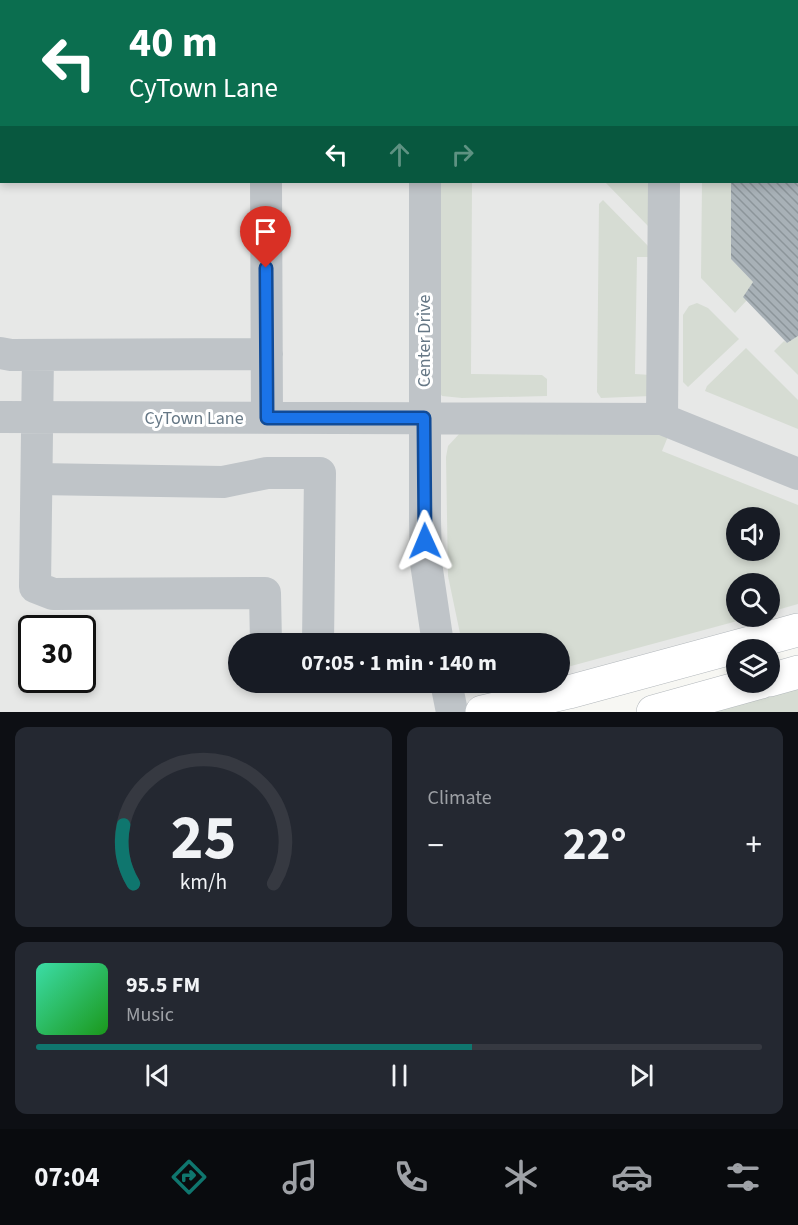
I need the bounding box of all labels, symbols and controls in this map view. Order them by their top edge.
text: 40 m [129,13,218,73]
icon: left [30,24,108,102]
text: CyTown Lane [129,69,278,108]
icon: left [320,138,353,171]
icon: ahead [383,138,416,171]
icon: right [446,138,479,171]
pin [240,206,291,268]
icon: arrive [249,215,282,248]
street label: Center Drive [412,295,437,387]
street label: CyTown Lane [144,406,244,431]
map controls [726,507,780,693]
button: sound [726,507,780,561]
position arrow [393,509,457,573]
button: search [726,573,780,627]
speed limit sign: 30 [18,615,96,693]
button: layers [726,639,780,693]
text: 07:05 · 1 min · 140 m [301,647,497,679]
text: Climate [428,784,492,812]
text: 25 [170,794,236,883]
text: 22° [563,813,627,877]
text: − [428,822,444,869]
text: + [746,822,762,869]
text: km/h [179,867,227,898]
text: 95.5 FM [126,969,200,1001]
text: Music [126,1001,174,1029]
icon: previous [141,1059,174,1092]
icon: pause [383,1059,416,1092]
icon: next [625,1059,658,1092]
icon: directions [168,1156,210,1198]
icon: music [279,1156,321,1198]
icon: phone [390,1156,432,1198]
icon: climate [500,1156,542,1198]
icon: car [611,1156,653,1198]
icon: filters [722,1156,764,1198]
text: 07:04 [34,1158,99,1197]

